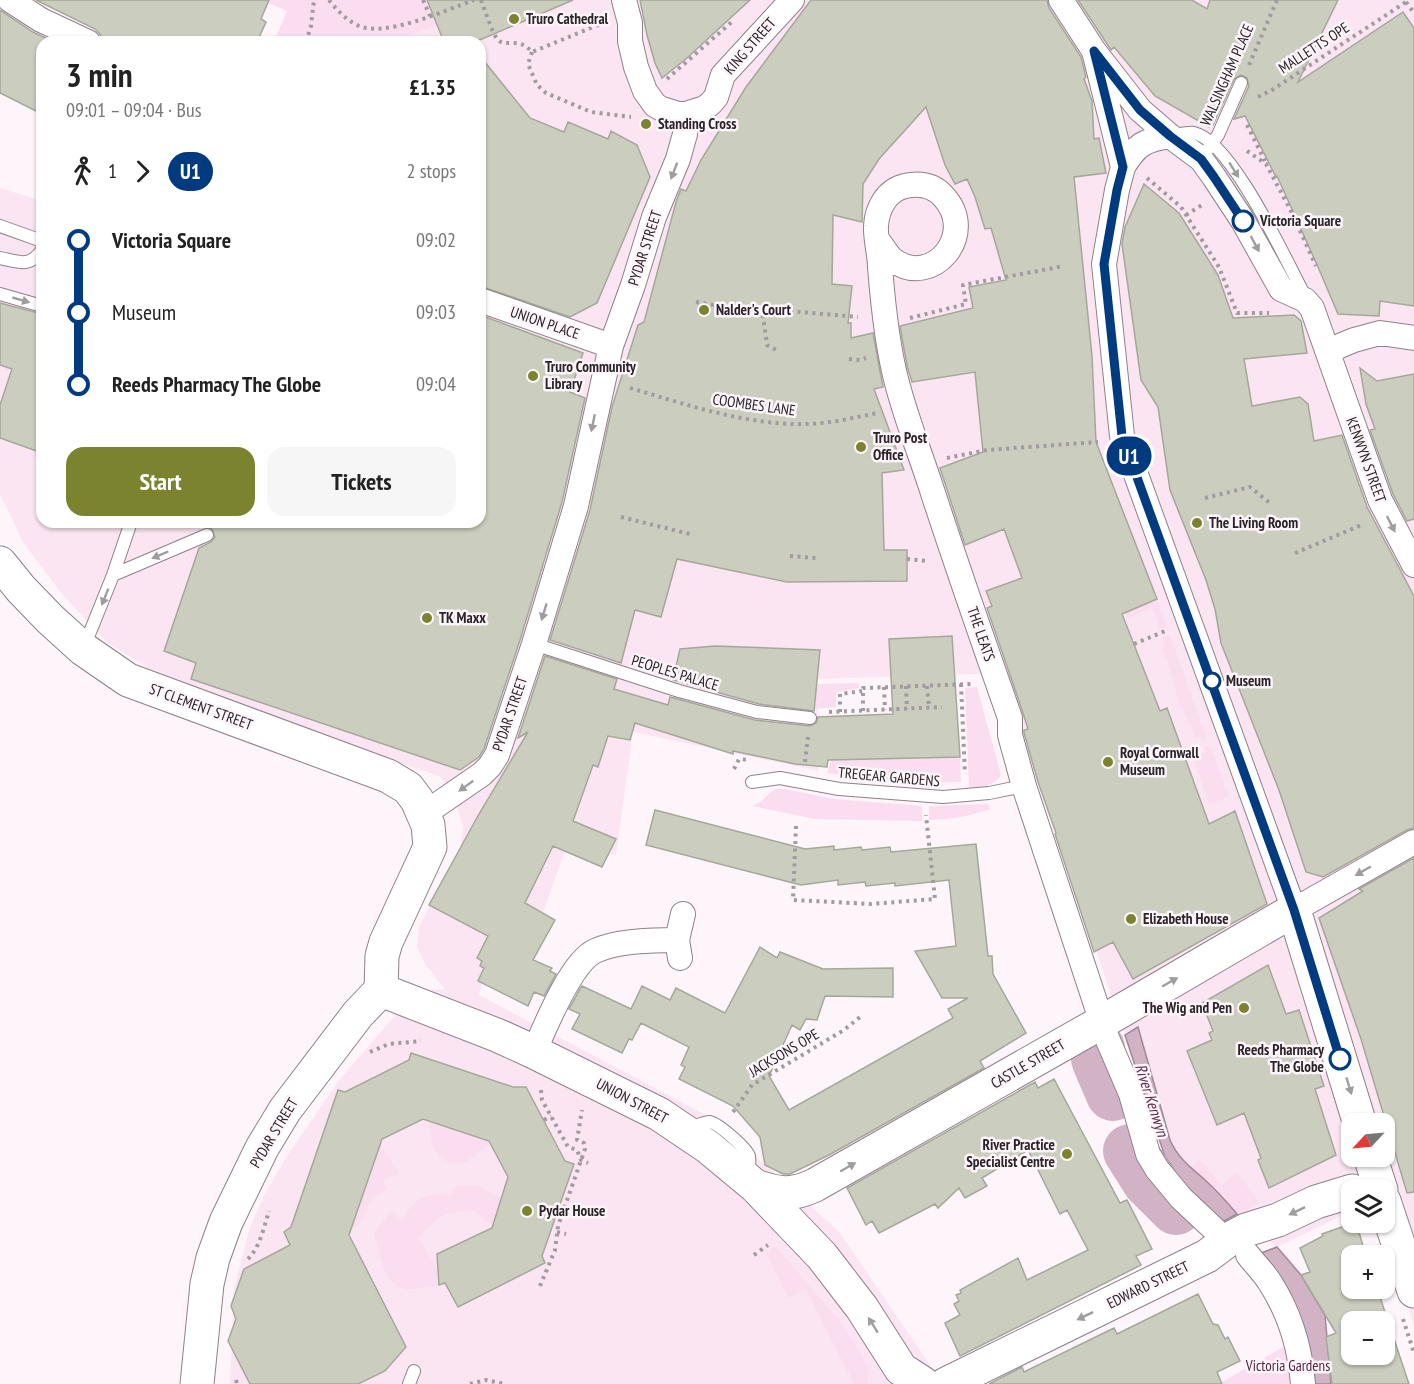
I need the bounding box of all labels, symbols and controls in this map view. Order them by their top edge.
place label: Truro Cathedral [526,9,609,28]
marker: Truro Cathedral [507,12,521,26]
street label: KING STREET [720,13,780,78]
street label: MALLETTS OPE [1275,18,1353,77]
street label: WALSINGHAM PLACE [1196,21,1257,129]
text: 3 min [66,53,133,96]
text: £1.35 [409,73,456,101]
text: 09:01 – 09:04 · Bus [66,97,201,123]
place label: Standing Cross [658,114,737,133]
marker: Standing Cross [639,117,653,131]
icon: walk [66,155,99,188]
icon: forward [126,155,159,188]
text: 1 [108,158,117,184]
text: U1 [180,158,201,185]
text: 2 stops [407,158,456,184]
one-way arrow [668,162,678,180]
one-way arrow [1229,162,1240,178]
street label: PYDAR STREET [623,207,666,288]
marker: Victoria Square [1232,210,1254,232]
place label: Victoria Square [1259,211,1341,230]
text: Victoria Square [112,226,231,254]
text: 09:02 [416,227,456,253]
one-way arrow [1250,235,1260,252]
one-way arrow [12,296,30,305]
text: Museum [112,298,176,326]
text: 09:03 [416,299,456,325]
place label: Nalder's Court [716,300,791,319]
street label: UNION PLACE [508,302,582,343]
marker: Nalder's Court [697,303,711,317]
place label: Truro Community Library [545,357,637,393]
marker: Truro Community Library [526,369,540,383]
text: Reeds Pharmacy The Globe [112,370,321,398]
text: 09:04 [416,371,456,397]
street label: COOMBES LANE [711,389,797,420]
one-way arrow [588,414,597,433]
street label: KENWYN STREET [1342,414,1391,506]
place label: Truro Post Office [873,428,928,464]
line badge: U1 [1102,436,1156,476]
marker: Truro Post Office [854,440,868,454]
text: U1 [1119,443,1139,470]
button: Start [66,447,255,516]
button: Tickets [267,447,456,516]
place label: The Living Room [1209,513,1298,532]
one-way arrow [1386,515,1396,532]
marker: The Living Room [1190,516,1204,530]
one-way arrow [151,550,169,560]
one-way arrow [100,588,109,606]
one-way arrow [539,603,548,621]
street label: THE LEATS [963,604,1000,664]
place label: TK Maxx [439,608,486,627]
marker: TK Maxx [420,611,434,625]
street label: PEOPLES PALACE [629,650,721,695]
place label: Museum [1226,671,1271,690]
marker: Museum [1203,672,1221,690]
street label: PYDAR STREET [488,673,531,754]
street label: ST CLEMENT STREET [147,679,256,734]
place label: Royal Cornwall Museum [1120,743,1199,779]
marker: Royal Cornwall Museum [1101,755,1115,769]
street label: TREGEAR GARDENS [837,763,941,790]
one-way arrow [459,780,475,792]
one-way arrow [1355,865,1371,876]
place label: Elizabeth House [1143,909,1229,928]
marker: Elizabeth House [1124,912,1138,926]
one-way arrow [1162,977,1178,988]
place label: The Wig and Pen [1143,998,1232,1017]
marker: The Wig and Pen [1237,1001,1251,1015]
street label: JACKSONS OPE [744,1024,822,1081]
street label: CASTLE STREET [987,1035,1068,1092]
place label: Reeds Pharmacy The Globe [1238,1040,1325,1076]
marker: Reeds Pharmacy The Globe [1329,1048,1351,1070]
water label: River Kenwyn [1131,1061,1173,1140]
street label: UNION STREET [593,1074,672,1128]
one-way arrow [1345,1077,1354,1095]
street label: PYDAR STREET [245,1094,302,1171]
north arrow [1341,1113,1395,1167]
map controls [1341,1113,1395,1365]
place label: River Practice Specialist Centre [966,1135,1055,1171]
marker: River Practice Specialist Centre [1060,1147,1074,1161]
one-way arrow [840,1161,856,1172]
button: layers [1341,1179,1395,1233]
place label: Pydar House [539,1201,606,1220]
marker: Pydar House [520,1204,534,1218]
one-way arrow [1288,1206,1305,1215]
button: + [1341,1245,1395,1299]
street label: EDWARD STREET [1104,1256,1192,1313]
one-way arrow [1077,1311,1094,1321]
button: − [1341,1311,1395,1365]
one-way arrow [868,1317,879,1333]
park label: Victoria Gardens [1245,1356,1330,1375]

